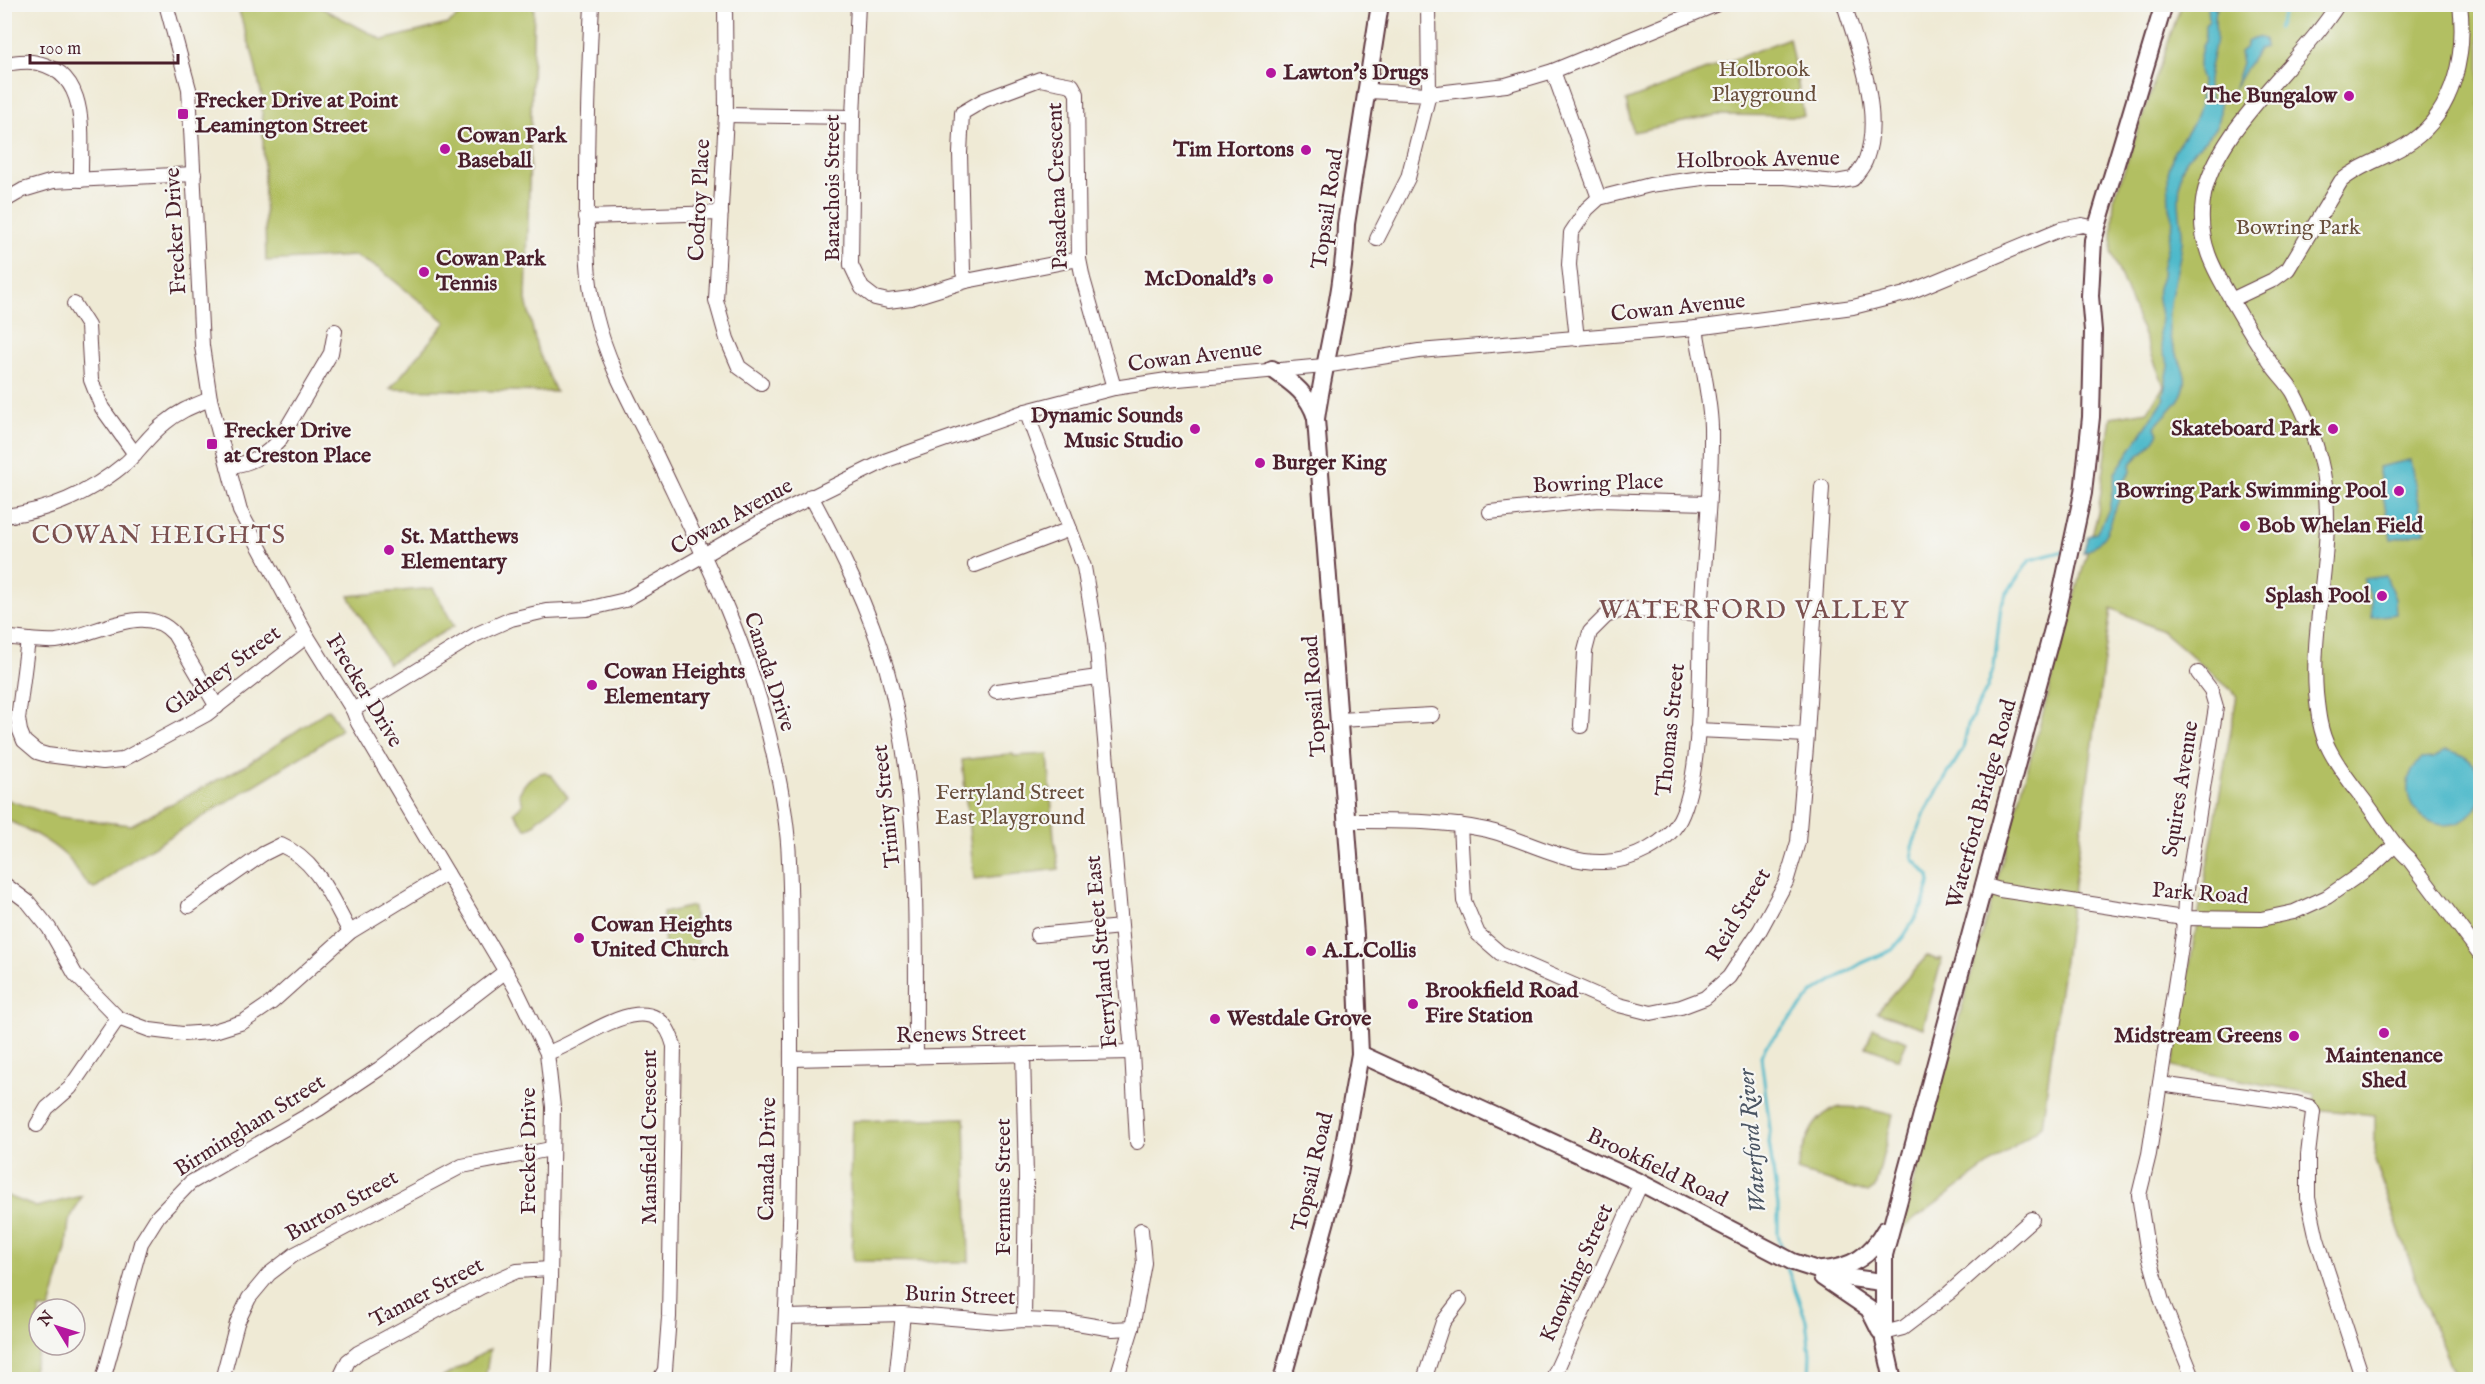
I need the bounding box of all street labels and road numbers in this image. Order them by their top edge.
street label: Pasadena Crescent [1041,101,1075,270]
street label: Barachois Street [819,114,847,262]
street label: Codroy Place [683,138,717,262]
street label: Holbrook Avenue [1676,145,1840,175]
street label: Topsail Road [1306,147,1350,271]
street label: Frecker Drive [159,167,193,295]
street label: Cowan Avenue [1609,287,1747,329]
street label: Cowan Avenue [1126,335,1264,379]
street label: Bowring Place [1532,468,1664,500]
street label: Cowan Avenue [666,472,798,562]
street label: Canada Drive [737,609,801,735]
street label: Gladney Street [159,619,287,723]
street label: Frecker Drive [319,629,409,753]
street label: Topsail Road [1297,634,1333,758]
street label: Thomas Street [1650,662,1692,798]
street label: Waterford Bridge Road [1941,696,2024,912]
street label: Squires Avenue [2156,719,2206,859]
street label: Trinity Street [867,743,907,869]
street label: Ferryland Street East [1080,854,1124,1050]
street label: Reid Street [1700,863,1778,967]
street label: Park Road [2151,877,2249,911]
street label: Renews Street [896,1020,1027,1050]
street label: Mansfield Crescent [636,1049,664,1225]
street label: Birmingham Street [169,1068,331,1184]
street label: Frecker Drive [515,1087,543,1215]
street label: Canada Drive [753,1097,783,1221]
street label: Topsail Road [1286,1109,1340,1234]
street label: Fermuse Street [990,1118,1018,1256]
street label: Brookfield Road [1582,1122,1732,1214]
street label: Burton Street [281,1163,404,1248]
street label: Knowling Street [1534,1199,1620,1347]
street label: Tanner Street [365,1251,489,1335]
street label: Burin Street [904,1280,1016,1312]

